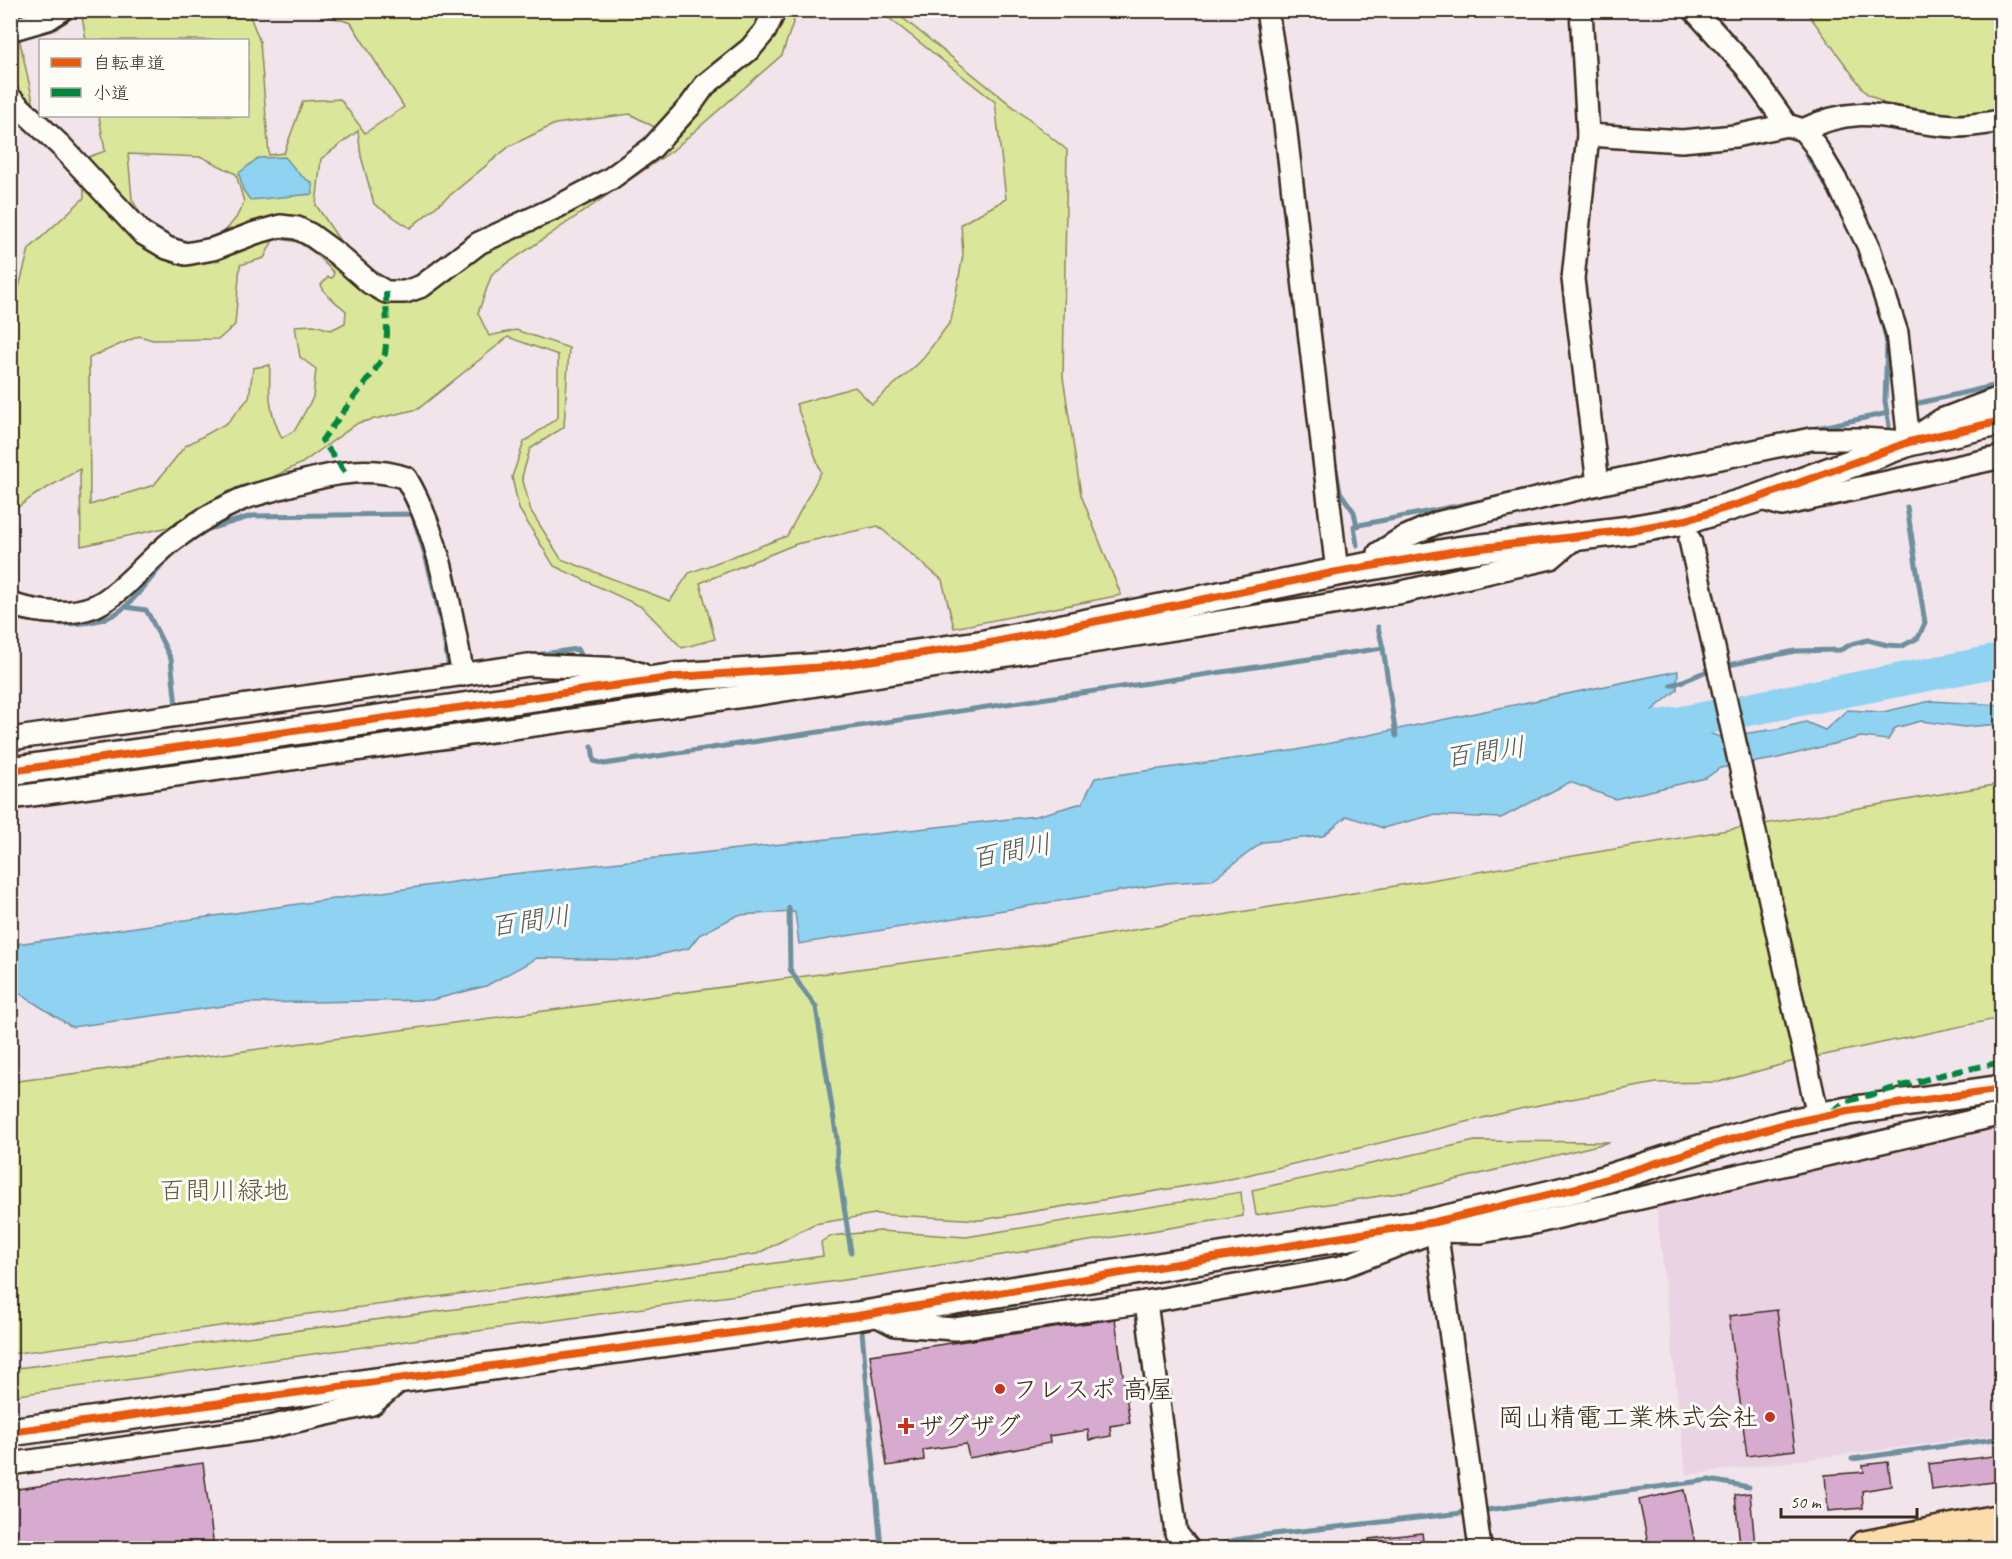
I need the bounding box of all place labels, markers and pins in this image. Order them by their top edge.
place label: フレスポ 高屋 [1012,1373,1174,1406]
marker: フレスポ 高屋 [993,1382,1007,1396]
place label: 岡山精電工業株式会社 [1498,1401,1758,1434]
place label: ザグザグ [918,1410,1021,1443]
marker: 岡山精電工業株式会社 [1763,1410,1777,1424]
marker: ザグザグ [899,1419,913,1433]

